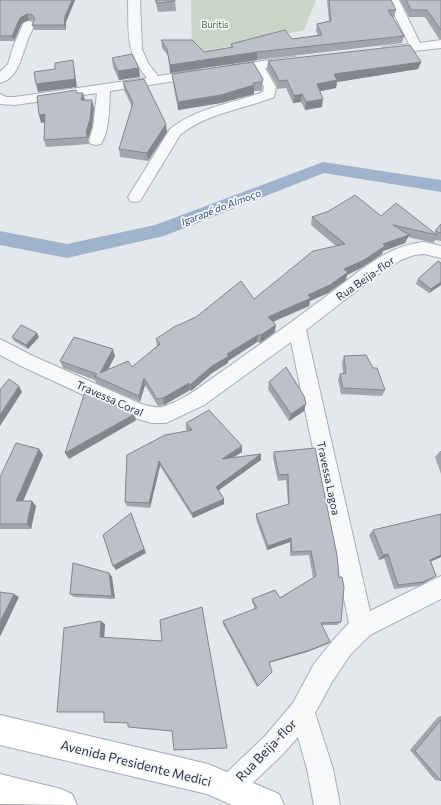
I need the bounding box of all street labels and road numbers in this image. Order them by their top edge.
street label: Rua Beija-flor [333,253,397,303]
street label: Travessa Coral [74,377,146,419]
street label: Travessa Lagoa [315,440,343,516]
street label: Rua Beija-flor [232,715,300,785]
street label: Avenida Presidente Medici [59,737,213,789]

